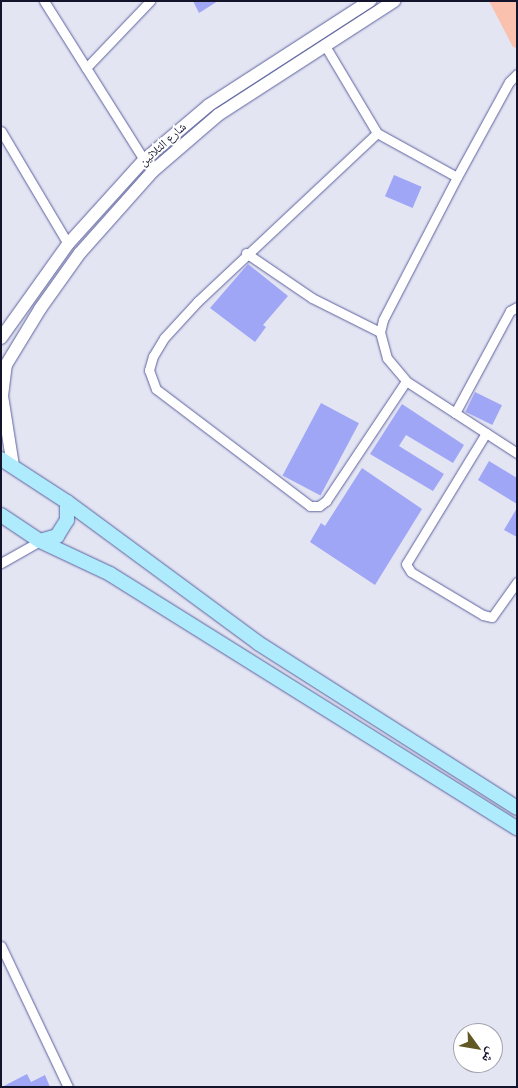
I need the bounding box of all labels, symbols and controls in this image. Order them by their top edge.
street label: شارع الثلاثين [136,120,190,170]
north arrow [453,1023,503,1073]
text: ش [479,1045,501,1066]

